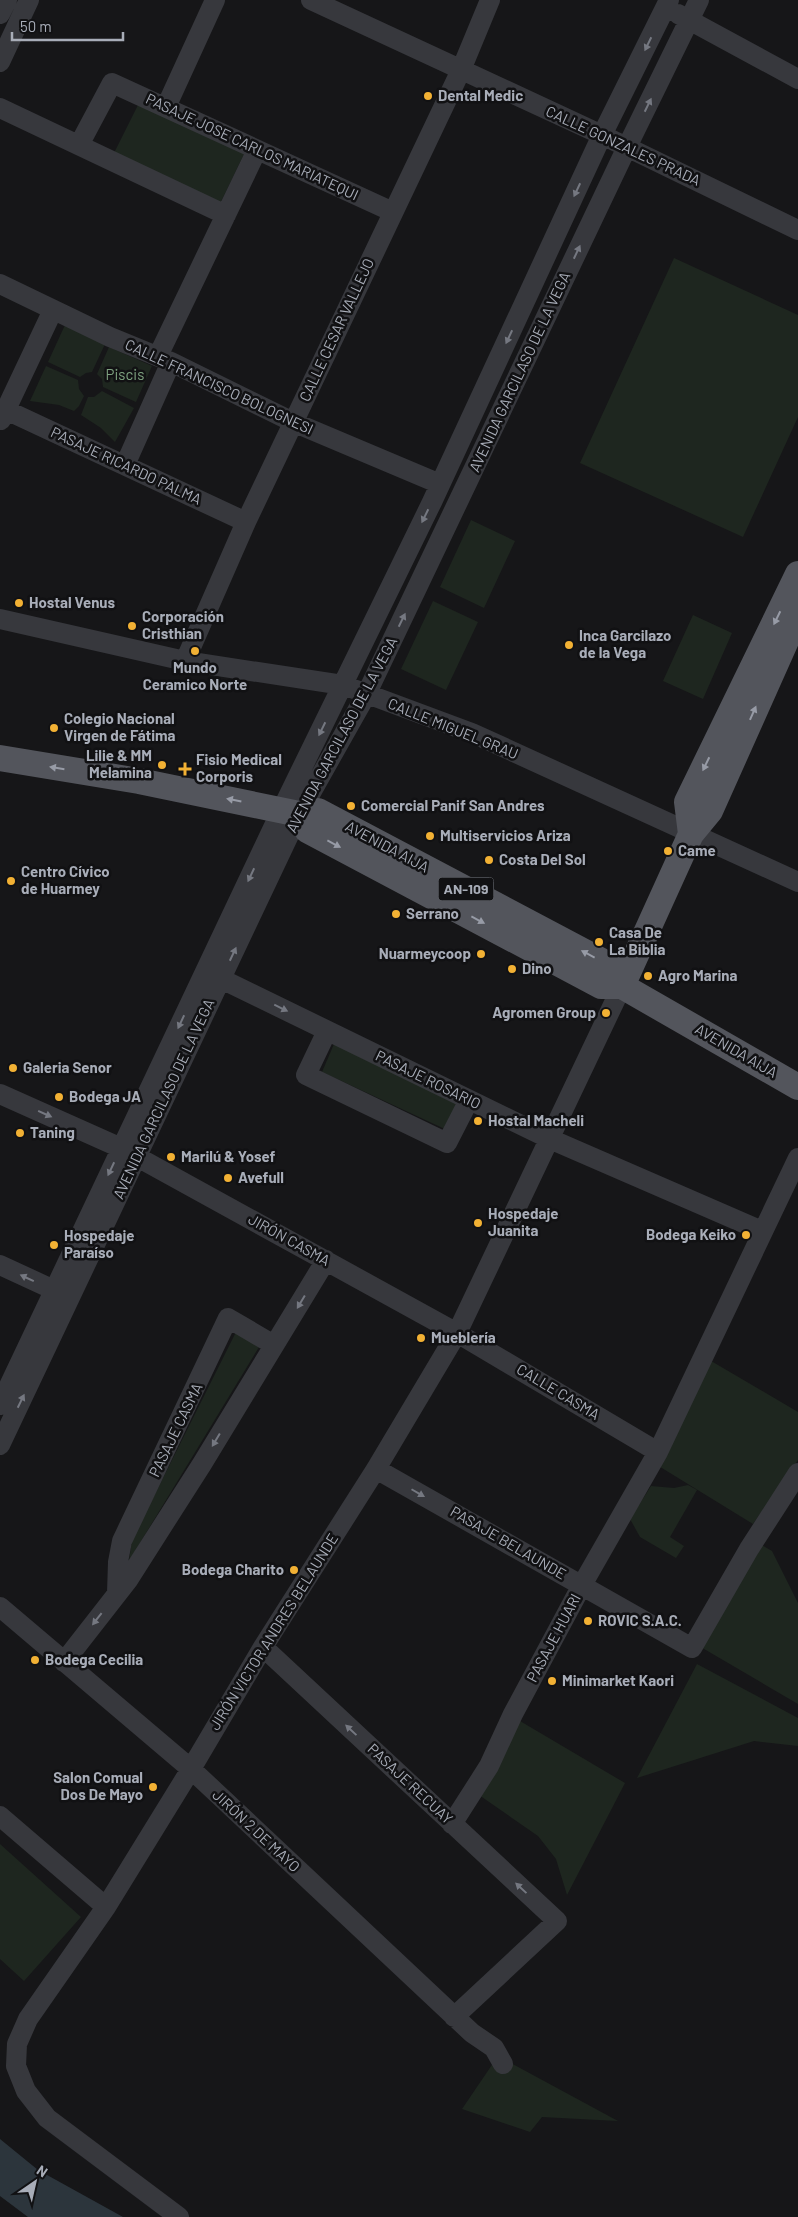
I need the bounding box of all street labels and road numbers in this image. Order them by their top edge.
street label: PASAJE JOSE CARLOS MARIATEQUI [143,89,362,203]
street label: CALLE GONZALES PRADA [543,101,704,189]
street label: CALLE CESAR VALLEJO [295,255,377,404]
street label: AVENIDA GARCILASO DE LA VEGA [465,269,574,475]
street label: CALLE FRANCISCO BOLOGNESI [123,335,316,438]
street label: PASAJE RICARDO PALMA [48,422,205,508]
street label: AVENIDA GARCILASO DE LA VEGA [282,634,400,835]
street label: CALLE MIGUEL GRAU [386,694,521,762]
street label: AVENIDA AIJA [343,817,432,876]
road number: AN-109 [438,878,494,901]
street label: AVENIDA GARCILASO DE LA VEGA [109,996,218,1202]
street label: AVENIDA AIJA [692,1019,781,1081]
street label: PASAJE ROSARIO [373,1046,484,1112]
street label: JIRÓN CASMA [246,1209,333,1269]
street label: CALLE CASMA [514,1359,603,1423]
street label: PASAJE CASMA [145,1380,206,1479]
street label: PASAJE BELAUNDE [447,1502,570,1583]
street label: JIRÓN VICTOR ANDRES BELAUNDE [205,1530,341,1733]
street label: PASAJE HUARI [522,1590,584,1685]
street label: PASAJE RECUAY [365,1739,457,1827]
street label: JIRÓN 2 DE MAYO [209,1785,304,1875]

